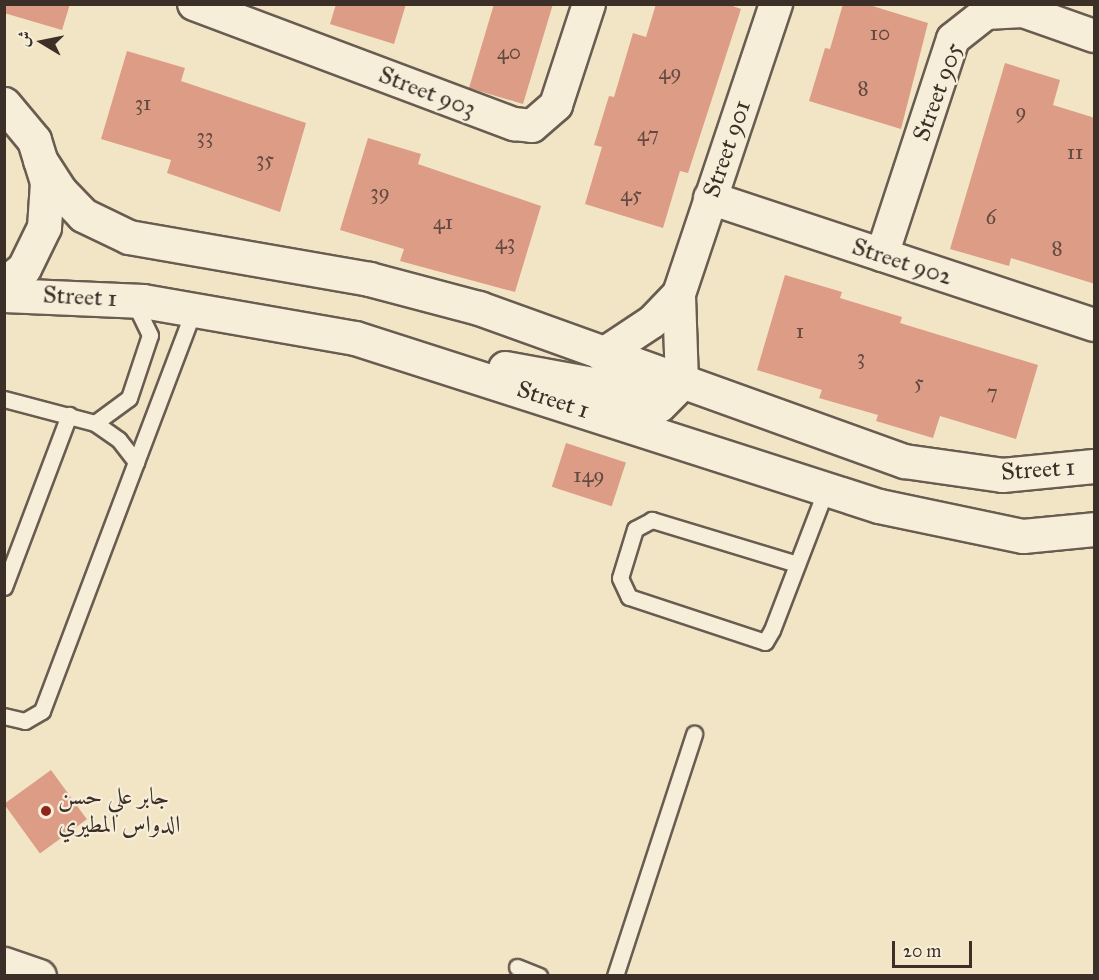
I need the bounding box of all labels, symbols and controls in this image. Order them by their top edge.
north arrow [12,12,72,72]
house number: 10 [870,20,890,46]
text: ش [13,29,35,48]
house number: 40 [497,39,521,65]
street label: Street 905 [907,39,969,145]
house number: 49 [659,59,681,85]
street label: Street 903 [375,60,479,124]
house number: 8 [857,75,869,101]
house number: 31 [135,90,151,116]
street label: Street 901 [697,97,757,201]
house number: 9 [1015,98,1027,124]
house number: 47 [637,121,659,147]
house number: 33 [197,123,213,149]
house number: 11 [1067,139,1083,165]
house number: 35 [256,146,274,172]
house number: 39 [370,179,390,205]
house number: 45 [620,181,642,207]
house number: 6 [986,204,996,230]
house number: 41 [433,209,453,235]
house number: 43 [495,229,515,255]
street label: Street 902 [848,232,956,292]
house number: 8 [1051,235,1063,261]
street label: Street 1 [42,281,118,313]
house number: 1 [796,318,804,344]
house number: 3 [857,344,865,370]
house number: 5 [914,369,924,395]
street label: Street 1 [513,375,593,425]
house number: 7 [986,379,998,405]
street label: Street 1 [1000,453,1076,487]
house number: 149 [573,462,605,488]
place label: جابر علي حسن الدواس المطيري [58,783,181,839]
marker: جابر علي حسن الدواس المطيري [39,804,53,818]
scale bar [895,929,974,967]
text: 20 m [903,940,941,962]

